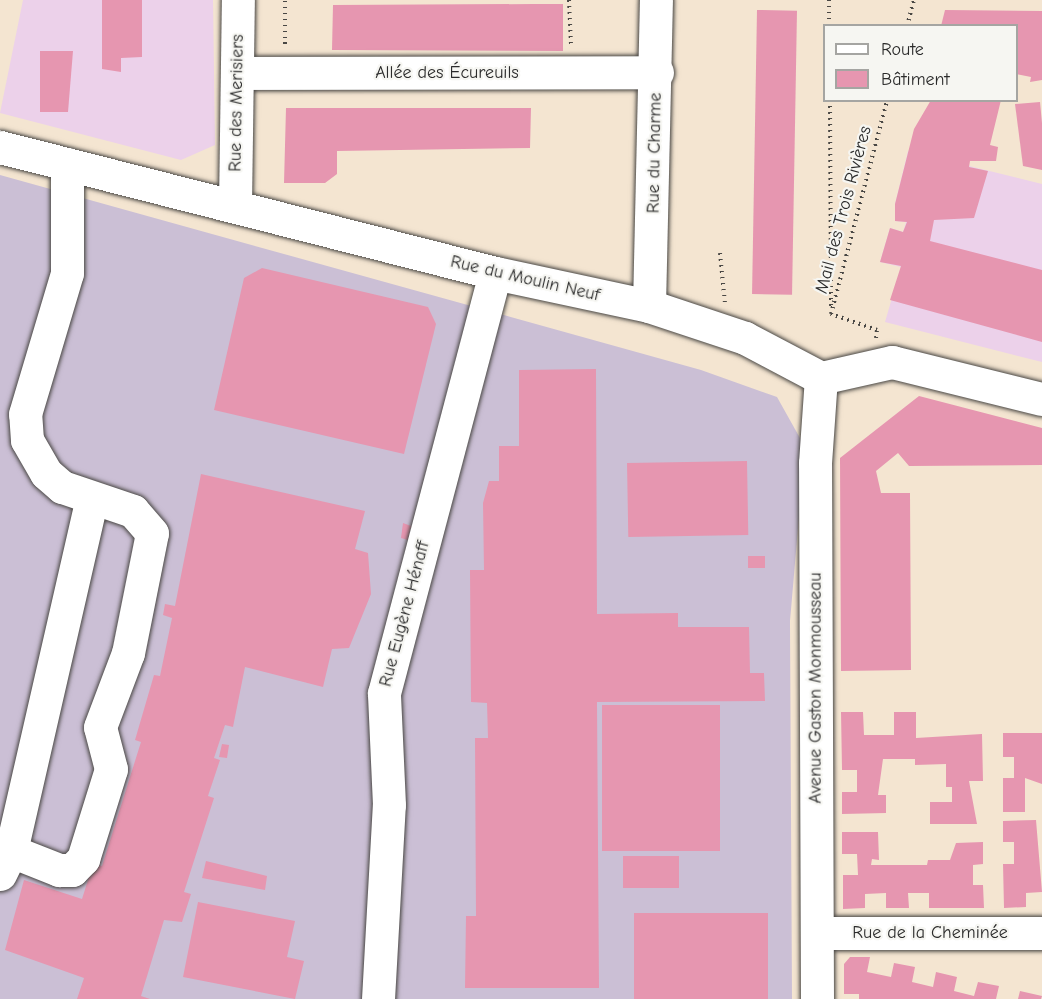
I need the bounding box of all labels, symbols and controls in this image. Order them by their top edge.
legend [823,24,1018,102]
street label: Rue des Merisiers [225,34,249,172]
text: Route [881,39,924,60]
street label: Allée des Écureuils [375,62,519,84]
text: Bâtiment [881,69,950,90]
street label: Rue du Charme [643,92,667,214]
street label: Mail des Trois Rivières [811,124,877,296]
street label: Rue du Moulin Neuf [448,251,602,307]
street label: Rue Eugène Hénaff [375,539,435,689]
street label: Avenue Gaston Monmousseau [805,572,827,804]
street label: Rue de la Cheminée [852,922,1008,944]

